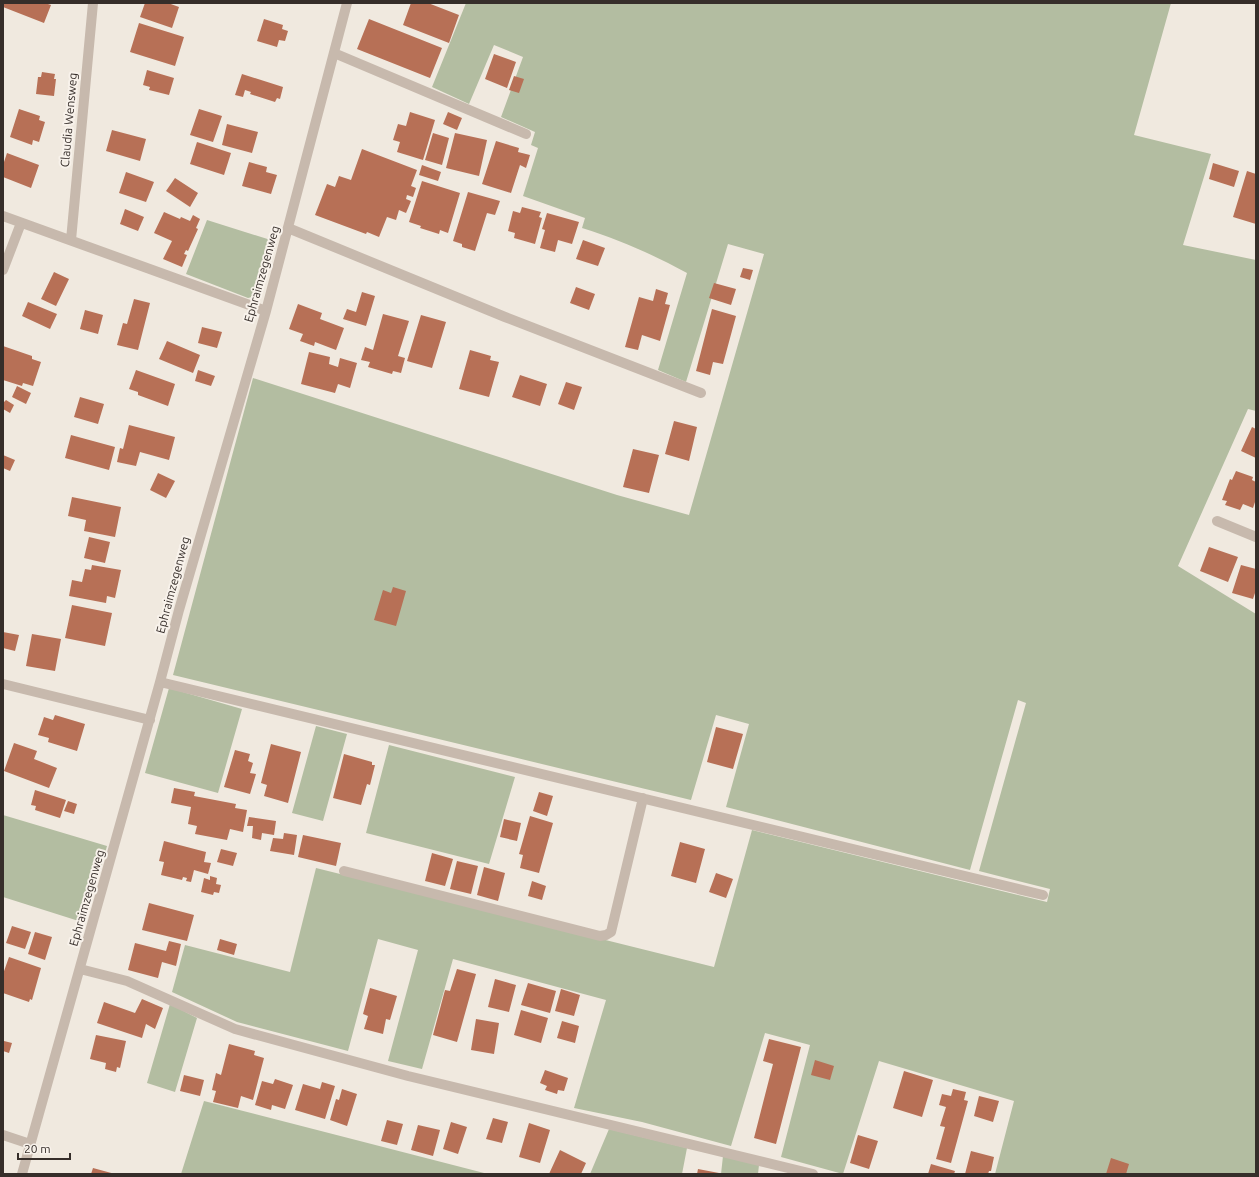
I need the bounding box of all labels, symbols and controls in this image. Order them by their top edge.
street label: Claudia Wensweg [58,72,79,168]
street label: Ephraimzegenweg [242,224,282,324]
street label: Ephraimzegenweg [153,535,192,635]
street label: Ephraimzegenweg [67,848,107,948]
scale bar [18,1135,70,1161]
text: 20 m [24,1142,51,1155]

